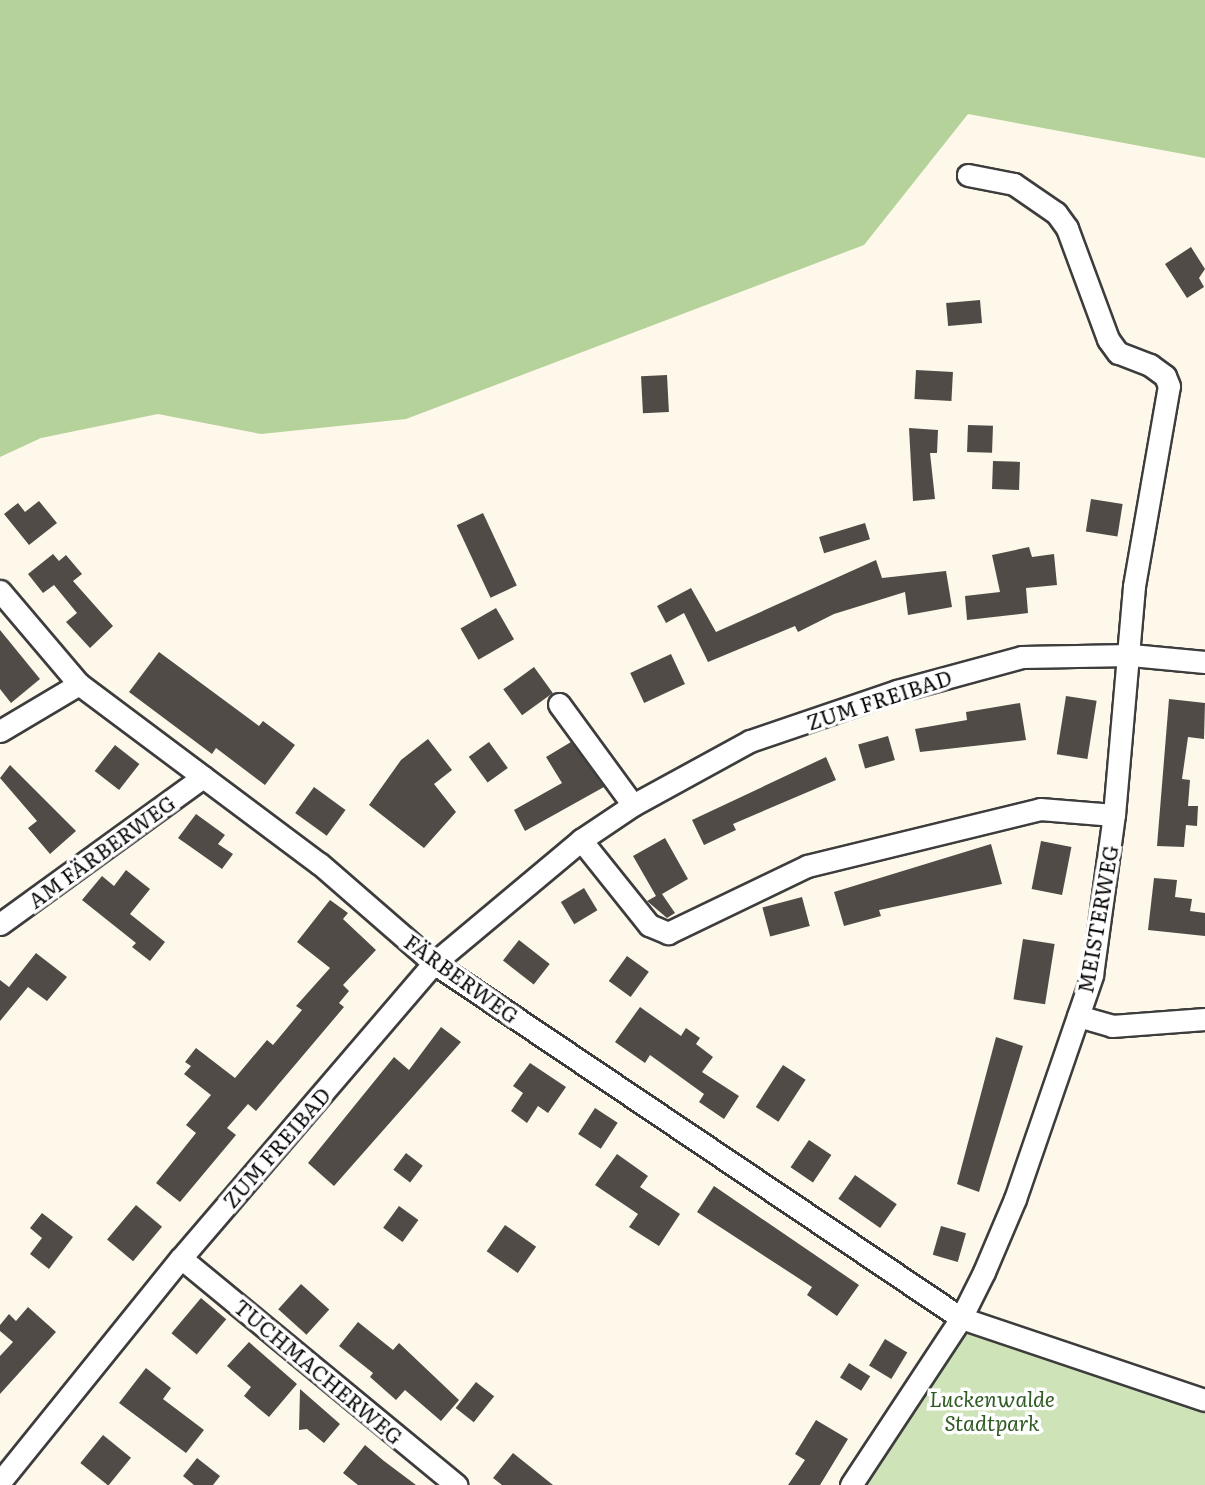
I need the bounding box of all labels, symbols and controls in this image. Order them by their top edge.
street label: ZUM FREIBAD [803,664,955,734]
street label: AM FÄRBERWEG [23,789,179,913]
street label: MEISTERWEG [1072,843,1122,995]
street label: FÄRBERWEG [400,928,524,1028]
street label: ZUM FREIBAD [217,1082,335,1212]
street label: TUCHMACHERWEG [230,1293,408,1449]
park label: Luckenwalde Stadtpark [929,1385,1055,1435]

